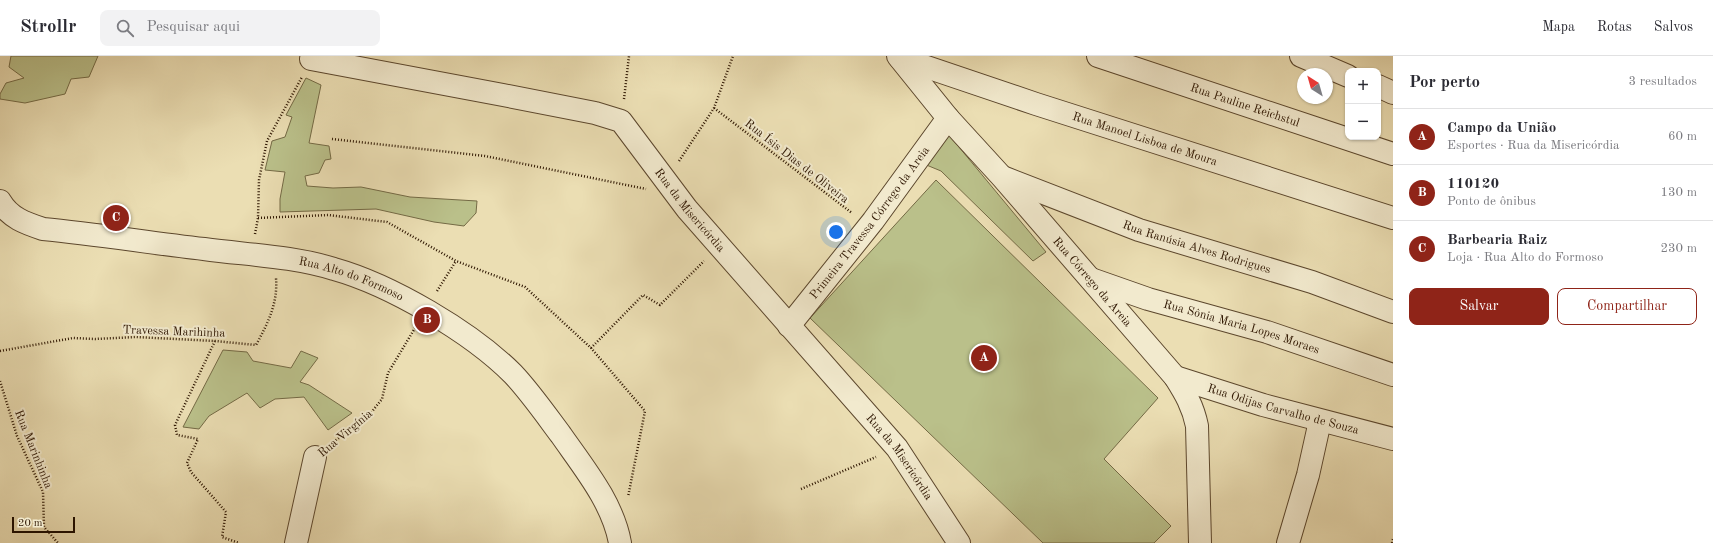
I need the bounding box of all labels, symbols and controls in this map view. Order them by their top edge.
search box [100,10,380,46]
icon: search [114,17,136,39]
text: Strollr [20,18,76,37]
text: Pesquisar aqui [146,20,240,35]
text: Mapa [1542,20,1575,34]
text: Rotas [1597,20,1632,34]
text: Salvos [1654,20,1693,34]
north arrow [1297,68,1333,104]
map controls [1345,68,1381,140]
button: + [1345,68,1381,104]
text: Por perto [1409,74,1480,91]
text: 3 resultados [1629,75,1697,88]
street label: Rua Pauline Reichstul [1189,82,1301,130]
button: − [1345,104,1381,140]
street label: Rua Manoel Lisboa de Moura [1071,111,1219,169]
street label: Rua Ísis Dias de Oliveira [742,115,853,206]
text: Campo da União [1447,121,1556,136]
text: A [1417,130,1427,143]
text: 60 m [1668,130,1697,143]
text: Esportes · Rua da Misericórdia [1447,139,1619,152]
street label: Primeira Travessa Córrego da Areia [808,145,932,302]
street label: Rua da Misericórdia [652,167,727,255]
text: 110120 [1447,177,1499,192]
text: B [1417,186,1427,199]
text: 130 m [1660,186,1697,199]
text: Ponto de ônibus [1447,195,1536,208]
pin: C [103,203,129,233]
street label: Rua Ranúsia Alves Rodrigues [1121,219,1272,276]
your location [826,222,846,242]
text: Barbearia Raiz [1447,233,1547,248]
street label: Rua Córrego da Areia [1050,235,1134,329]
text: C [1418,242,1426,255]
text: 230 m [1660,242,1697,255]
text: Loja · Rua Alto do Formoso [1447,251,1603,264]
street label: Rua Alto do Formoso [298,256,405,304]
button: Salvar [1409,288,1549,325]
button: Compartilhar [1557,288,1697,325]
street label: Rua Sônia Maria Lopes Moraes [1162,299,1321,356]
pin: B [414,305,440,335]
street label: Travessa Marihinha [122,324,226,340]
pin: A [971,343,997,373]
street label: Rua Odijas Carvalho de Souza [1206,383,1360,437]
street label: Rua Marinhinha [12,408,54,490]
street label: Rua Virgínia [316,408,375,460]
street label: Rua da Misericórdia [863,412,934,502]
scale bar [12,515,75,534]
text: 20 m [18,518,43,529]

